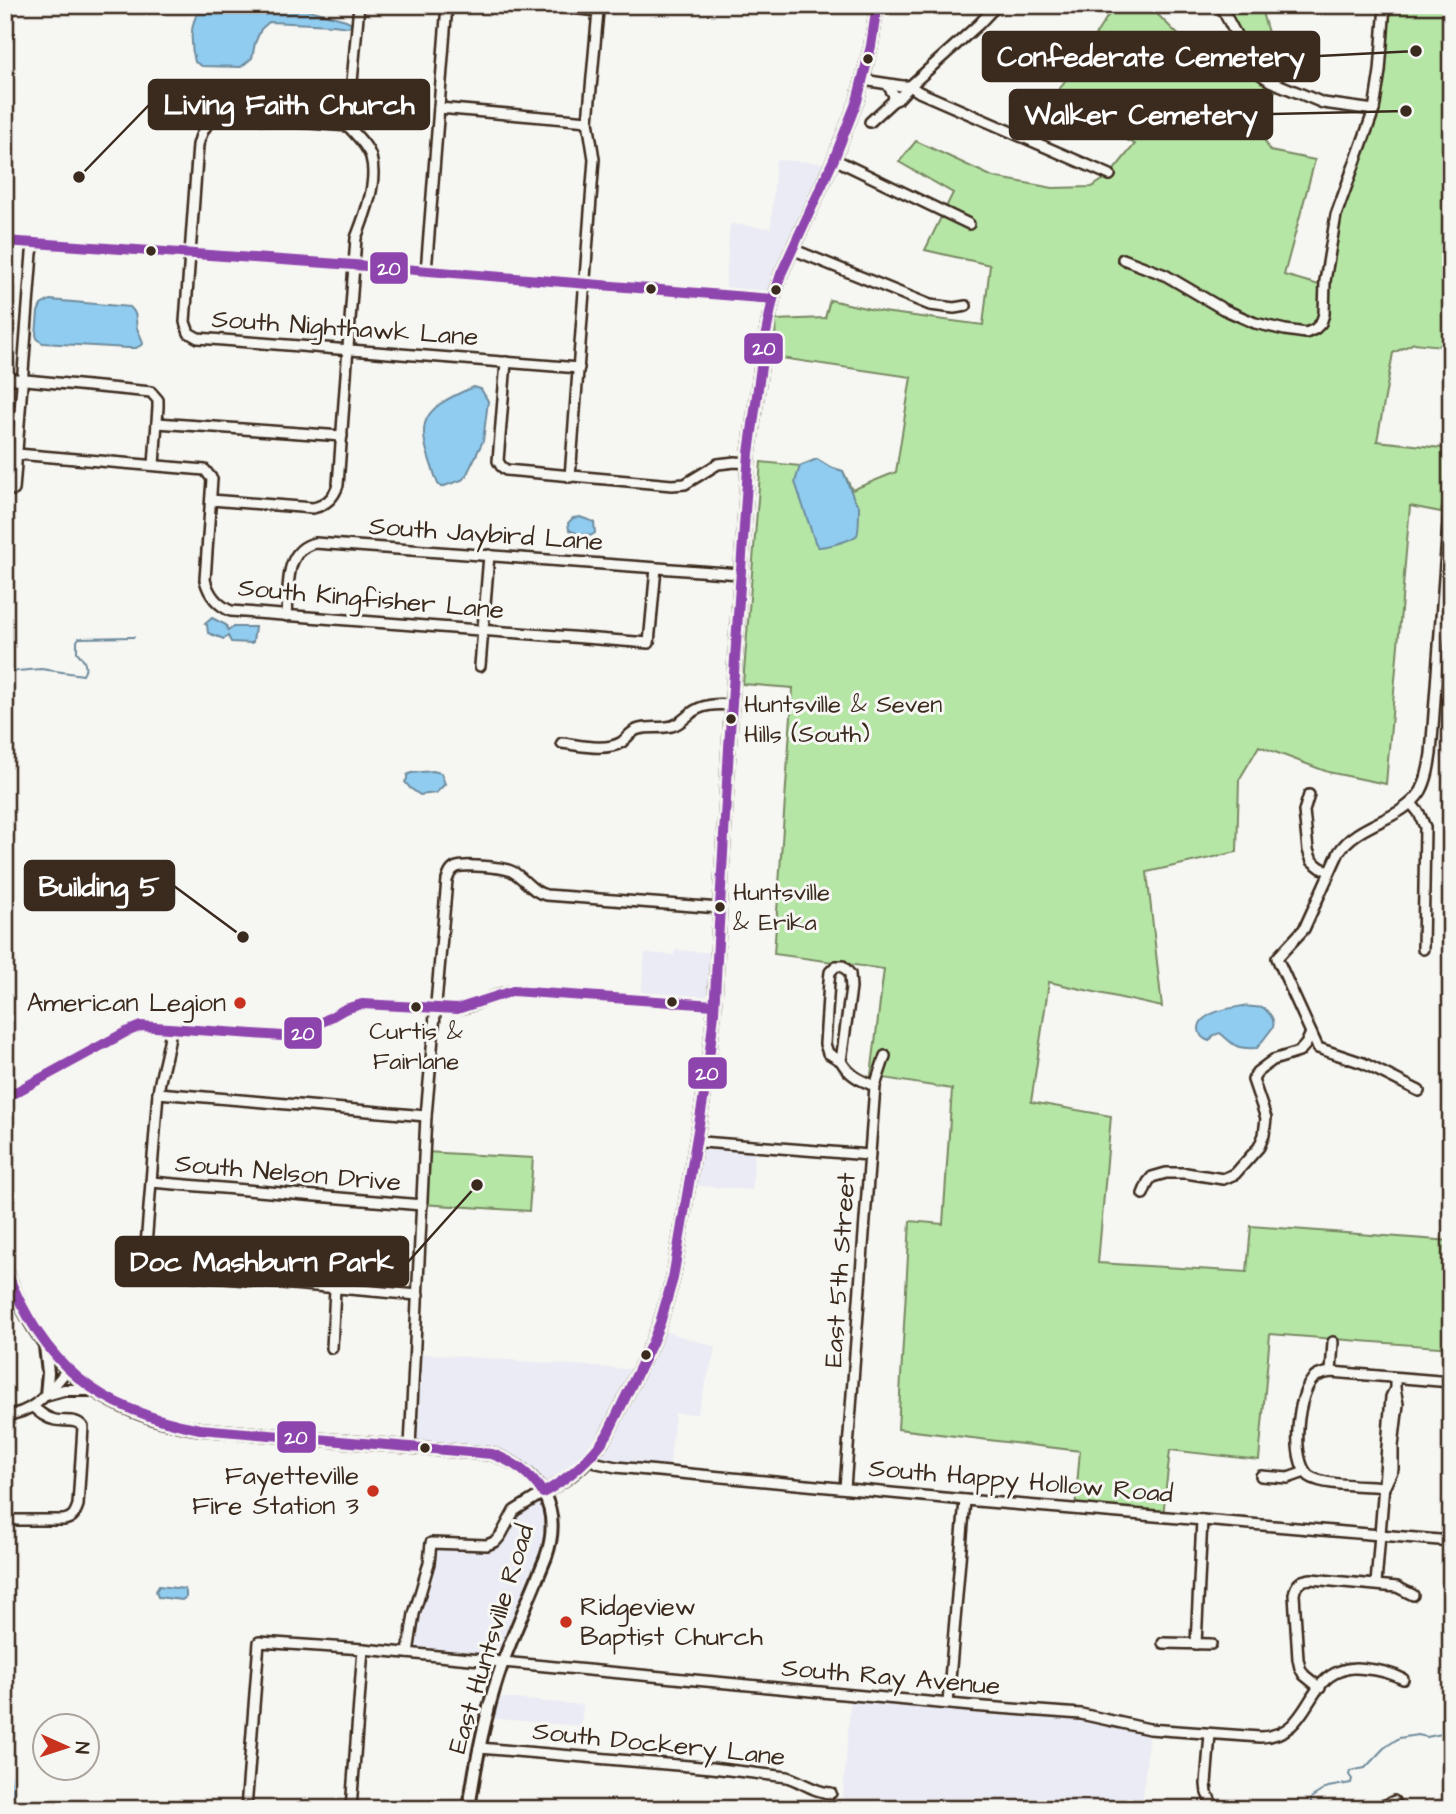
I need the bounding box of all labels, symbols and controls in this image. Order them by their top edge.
callout: Confederate Cemetery [983,32,1319,81]
text: Confederate Cemetery [997,38,1305,80]
unlabelled marker [861,52,875,66]
callout: Living Faith Church [149,80,429,129]
text: Living Faith Church [163,86,416,127]
callout: Walker Cemetery [1010,90,1272,139]
text: Walker Cemetery [1023,96,1258,138]
unlabelled marker [144,244,158,258]
line badge: 20 [369,251,409,285]
text: 20 [377,256,400,283]
unlabelled marker [644,282,658,296]
unlabelled marker [769,283,783,297]
street label: South Nighthawk Lane [210,301,480,357]
line badge: 20 [743,332,784,365]
text: 20 [752,336,775,363]
street label: South Jaybird Lane [368,508,604,562]
street label: South Kingfisher Lane [236,569,505,631]
place label: Huntsville & Seven Hills (South) [744,688,942,752]
marker: Huntsville & Seven Hills (South) [724,712,738,726]
callout: Building 5 [25,861,174,910]
text: Building 5 [39,868,161,909]
place label: Huntsville & Erika [733,876,830,940]
marker: Huntsville & Erika [713,900,727,914]
place label: American Legion [27,985,226,1023]
marker: American Legion [232,995,248,1011]
unlabelled marker [665,995,679,1009]
marker: Curtis & Fairlane [409,1000,423,1014]
place label: Curtis & Fairlane [369,1015,464,1079]
line badge: 20 [283,1016,323,1050]
text: 20 [291,1021,314,1048]
line badge: 20 [687,1056,728,1090]
text: 20 [695,1061,718,1088]
street label: South Nelson Drive [174,1145,402,1201]
street label: East 5th Street [815,1171,865,1369]
callout: Doc Mashburn Park [116,1237,408,1286]
text: Doc Mashburn Park [130,1243,395,1282]
unlabelled marker [639,1348,653,1362]
line badge: 20 [276,1420,317,1454]
text: 20 [284,1425,307,1452]
unlabelled marker [418,1441,432,1455]
street label: South Happy Hollow Road [867,1450,1175,1514]
place label: Fayetteville Fire Station 3 [192,1458,359,1524]
marker: Fayetteville Fire Station 3 [365,1483,381,1499]
street label: East Huntsville Road [439,1520,543,1758]
place label: Ridgeview Baptist Church [580,1589,763,1655]
marker: Ridgeview Baptist Church [558,1614,574,1630]
street label: South Ray Avenue [780,1650,1002,1706]
north arrow [32,1713,102,1783]
street label: South Dockery Lane [531,1713,787,1777]
text: N [68,1741,95,1755]

